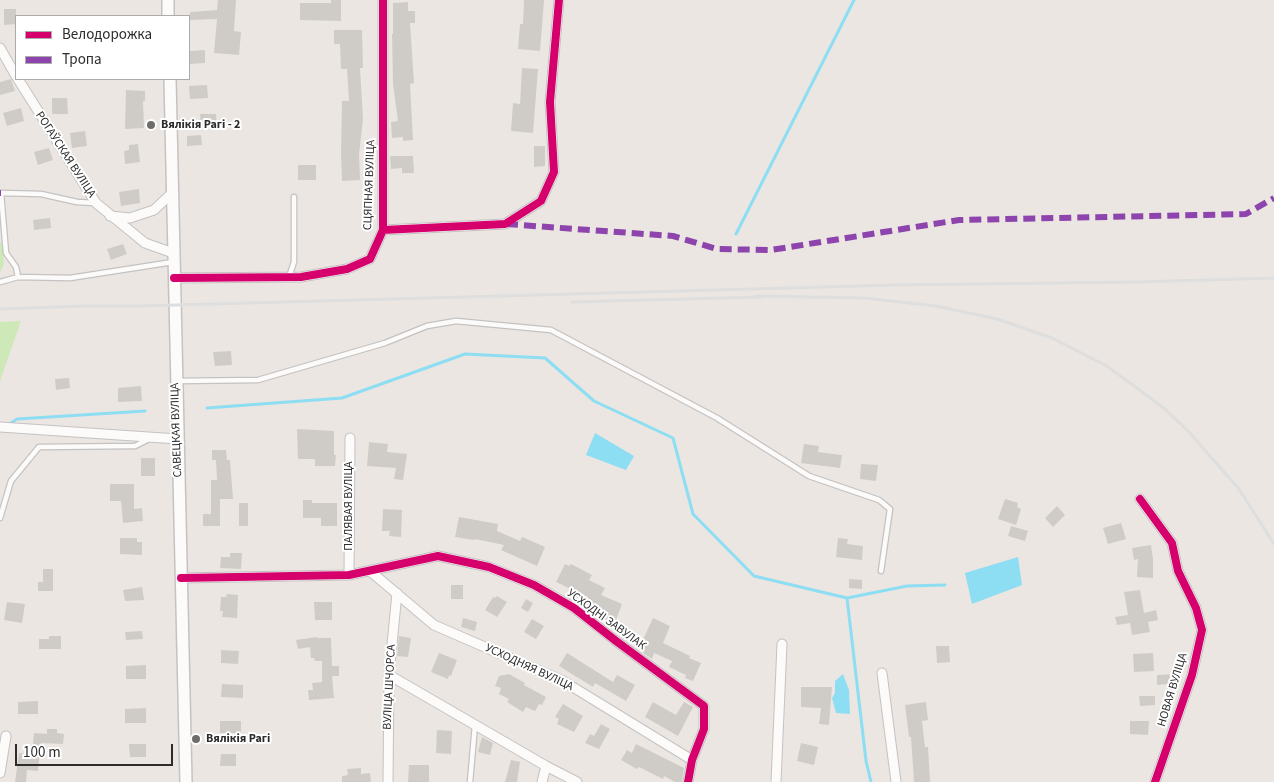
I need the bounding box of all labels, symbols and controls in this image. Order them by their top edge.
legend [15,15,190,80]
text: Велодорожка [62,24,152,45]
text: Тропа [62,49,102,70]
street label: РОГАЎСКАЯ ВУЛІЦА [32,109,98,201]
place label: Вялікія Рагі - 2 [161,118,240,132]
marker: Вялікія Рагі - 2 [145,119,157,131]
street label: СЦЯПНАЯ ВУЛІЦА [361,140,379,230]
street label: САВЕЦКАЯ ВУЛІЦА [168,382,186,478]
street label: ПАЛЯВАЯ ВУЛІЦА [342,461,356,551]
street label: УСХОДНІ ЗАВУЛАК [564,587,648,653]
street label: УСХОДНЯЯ ВУЛІЦА [483,641,575,695]
street label: ВУЛІЦА ШЧОРСА [381,644,399,730]
street label: НОВАЯ ВУЛІЦА [1155,651,1191,729]
place label: Вялікія Рагі [206,732,270,746]
marker: Вялікія Рагі [190,733,202,745]
scale bar [18,734,175,766]
text: 100 m [23,742,61,763]

